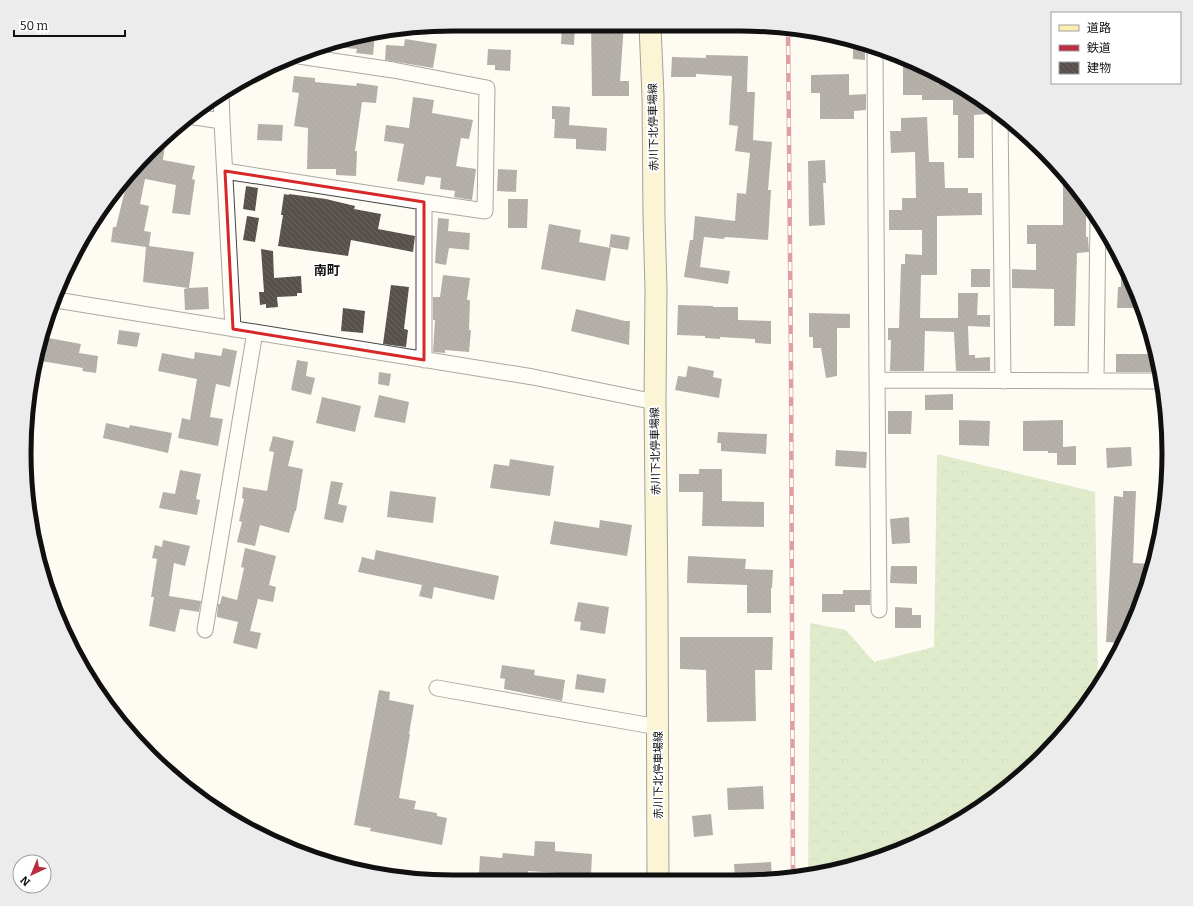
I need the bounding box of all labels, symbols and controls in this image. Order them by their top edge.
scale bar [14,12,125,38]
legend [1051,12,1181,84]
text: 50 m [20,19,49,33]
text: 道路 [1087,21,1111,35]
text: 鉄道 [1087,41,1111,55]
text: 建物 [1087,61,1111,75]
street label: 赤川下北停車場線 [646,83,661,171]
district label: 南町 [314,263,340,278]
street label: 赤川下北停車場線 [648,407,663,495]
street label: 赤川下北停車場線 [652,731,665,819]
north arrow [12,854,52,894]
text: N [17,873,33,888]

